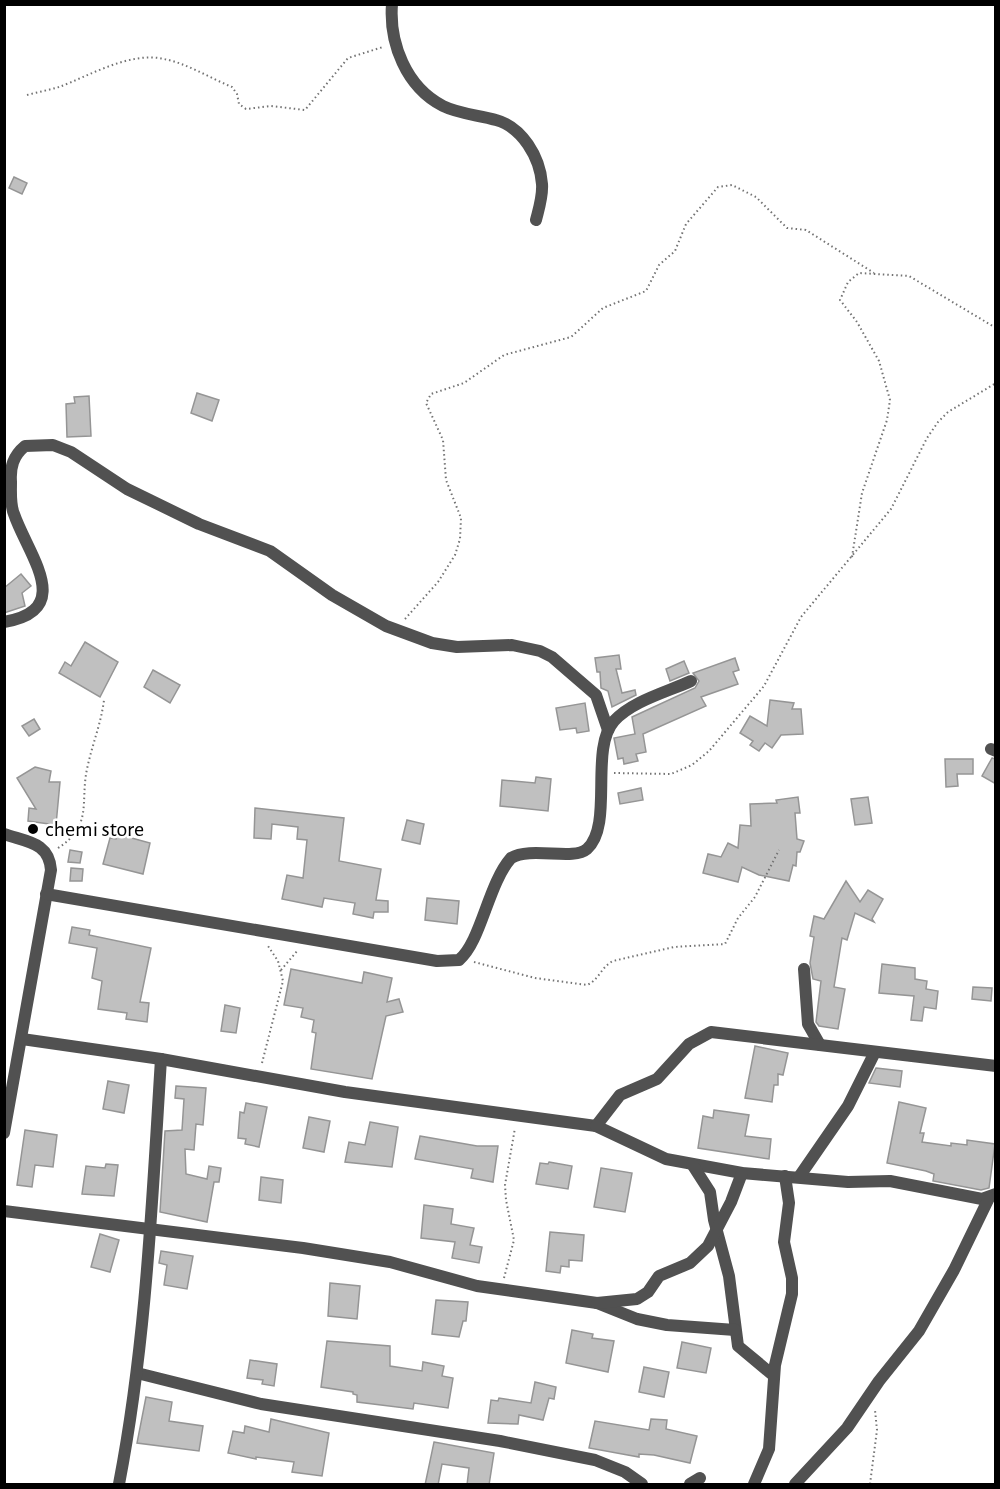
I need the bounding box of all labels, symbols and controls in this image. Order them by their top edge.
place label: chemi store [45,818,144,840]
marker: chemi store [26,822,40,836]

